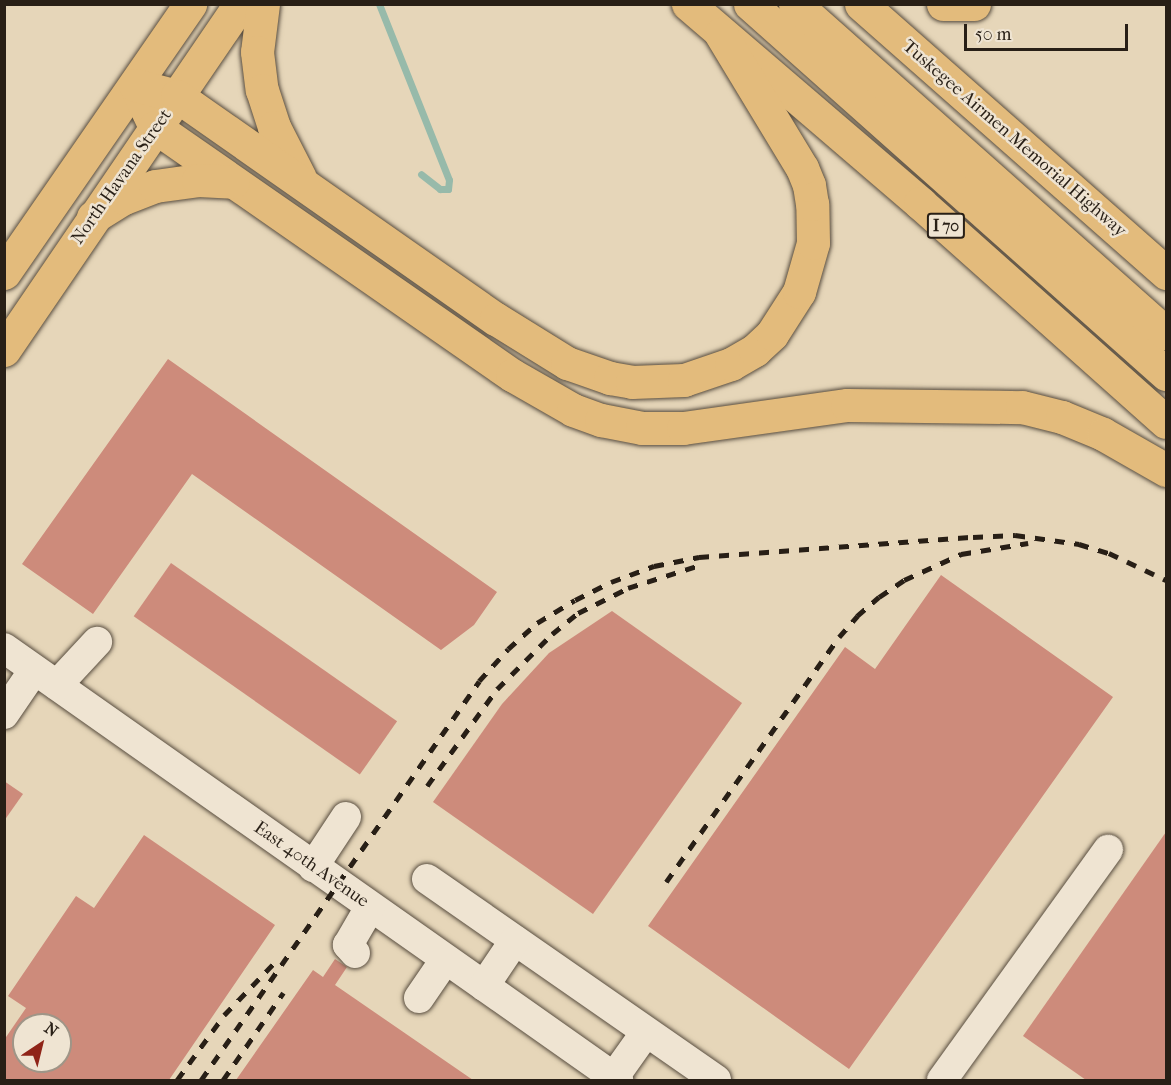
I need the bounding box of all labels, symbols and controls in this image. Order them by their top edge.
scale bar [967,12,1130,50]
text: 50 m [975,24,1011,45]
street label: Tuskegee Airmen Memorial Highway [898,36,1130,242]
street label: North Havana Street [67,105,177,249]
road number: I 70 [926,213,966,239]
street label: East 40th Avenue [249,817,373,913]
north arrow [12,1013,72,1073]
text: N [41,1018,62,1041]

